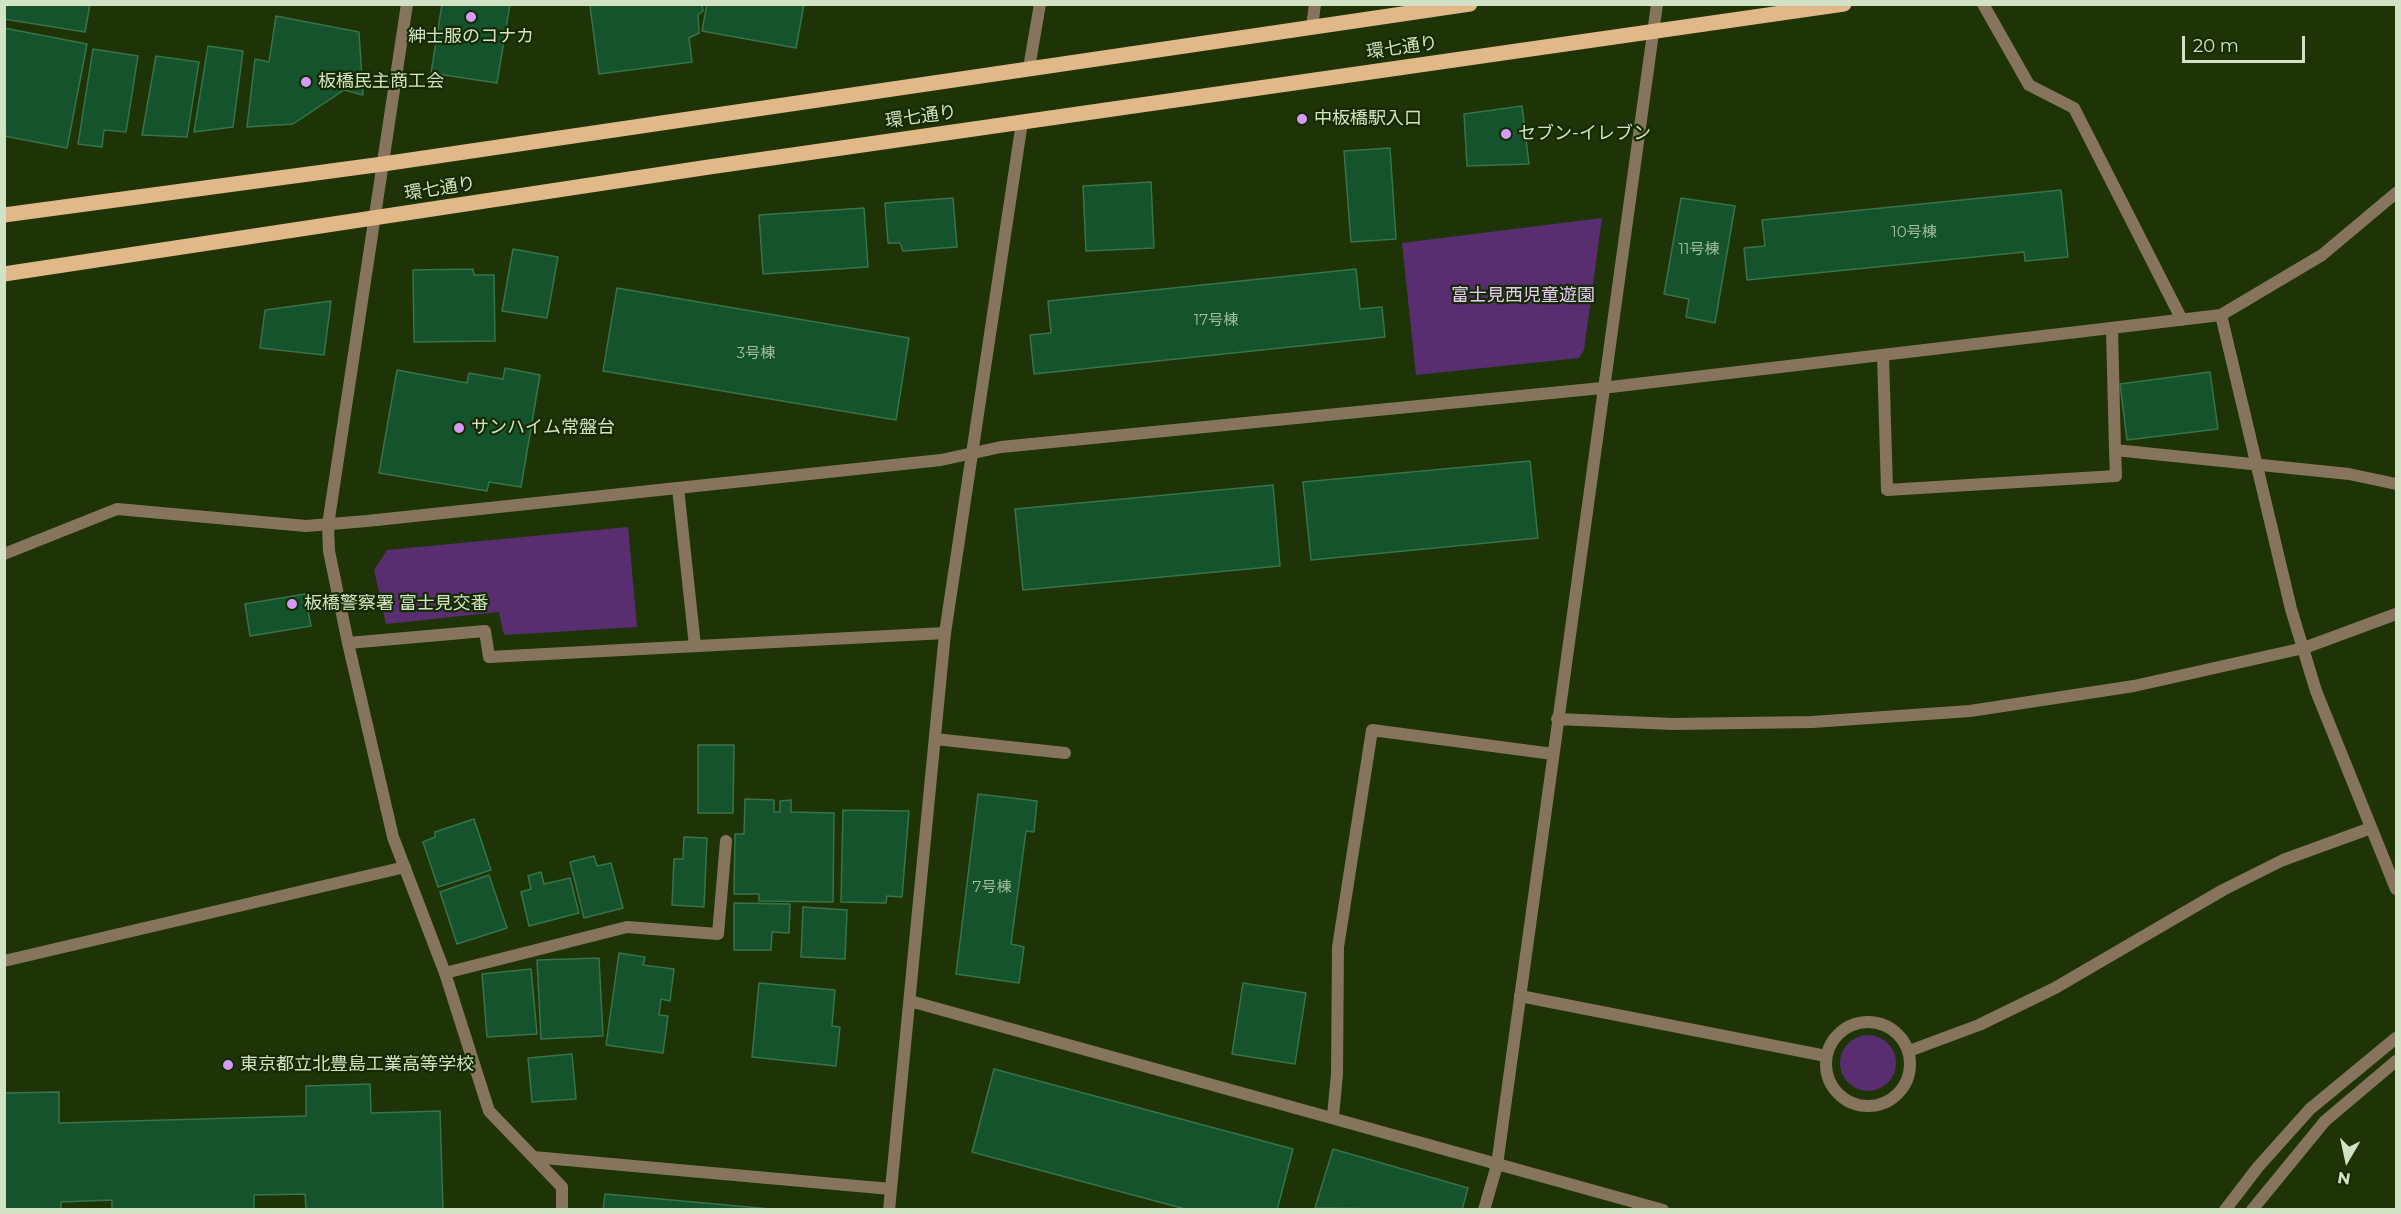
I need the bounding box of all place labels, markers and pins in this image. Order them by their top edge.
marker: 紳士服のコナカ [464,10,478,24]
place label: 紳士服のコナカ [408,26,534,48]
place label: 板橋民主商工会 [318,71,444,93]
marker: 板橋民主商工会 [299,75,313,89]
place label: 中板橋駅入口 [1314,108,1422,130]
marker: 中板橋駅入口 [1295,112,1309,126]
place label: セブン-イレブン [1518,123,1651,145]
marker: セブン-イレブン [1499,127,1513,141]
place label: サンハイム常盤台 [471,417,615,439]
marker: サンハイム常盤台 [452,421,466,435]
place label: 板橋警察署 富士見交番 [304,593,489,615]
marker: 板橋警察署 富士見交番 [285,597,299,611]
place label: 東京都立北豊島工業高等学校 [240,1054,474,1076]
marker: 東京都立北豊島工業高等学校 [221,1058,235,1072]

